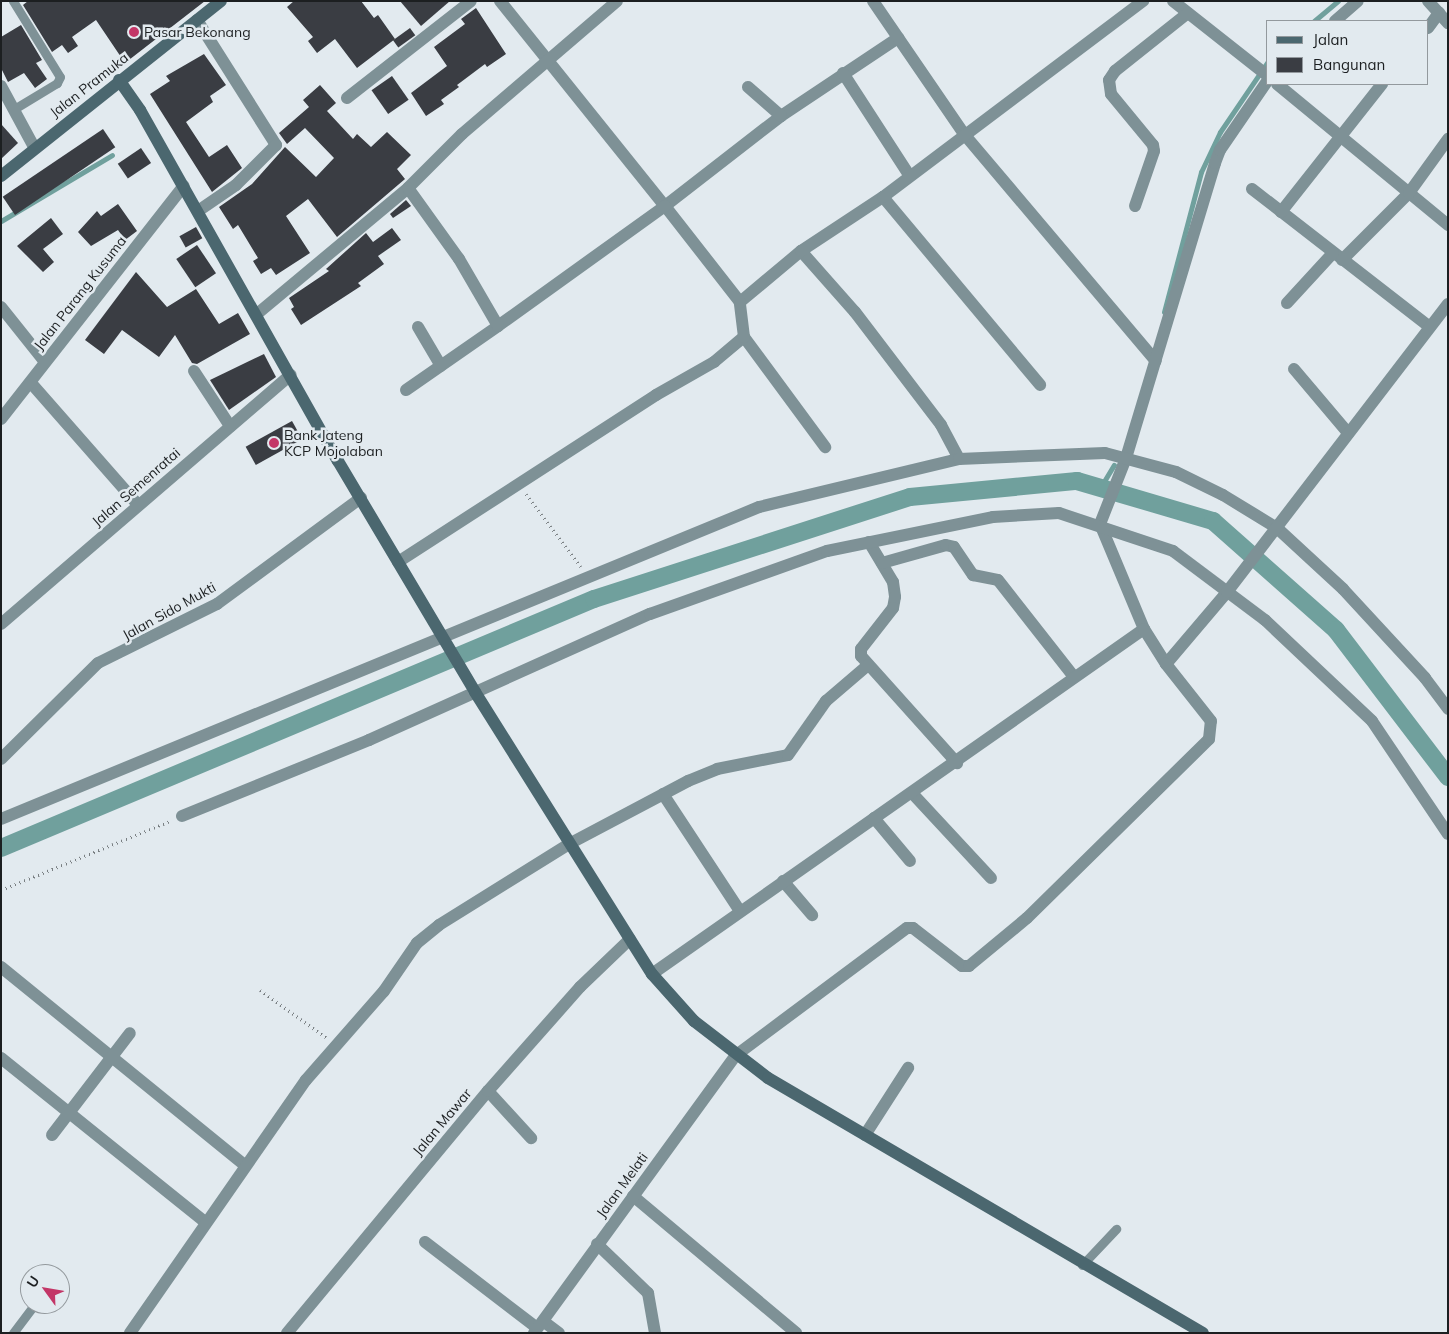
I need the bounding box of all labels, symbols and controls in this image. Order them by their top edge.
legend [1266,20,1429,85]
place label: Pasar Bekonang [144,24,251,40]
marker: Pasar Bekonang [128,26,140,38]
text: Jalan [1313,30,1348,49]
street label: Jalan Pramuka [46,49,132,121]
text: Bangunan [1313,55,1385,74]
street label: Jalan Parang Kusuma [30,233,130,353]
place label: Bank Jateng KCP Mojolaban [284,427,383,460]
marker: Bank Jateng KCP Mojolaban [268,437,280,449]
street label: Jalan Semenratai [89,444,183,530]
street label: Jalan Sido Mukti [119,578,219,644]
street label: Jalan Mawar [409,1085,475,1159]
street label: Jalan Melati [593,1149,651,1221]
north arrow [20,1264,70,1314]
text: U [23,1272,44,1291]

